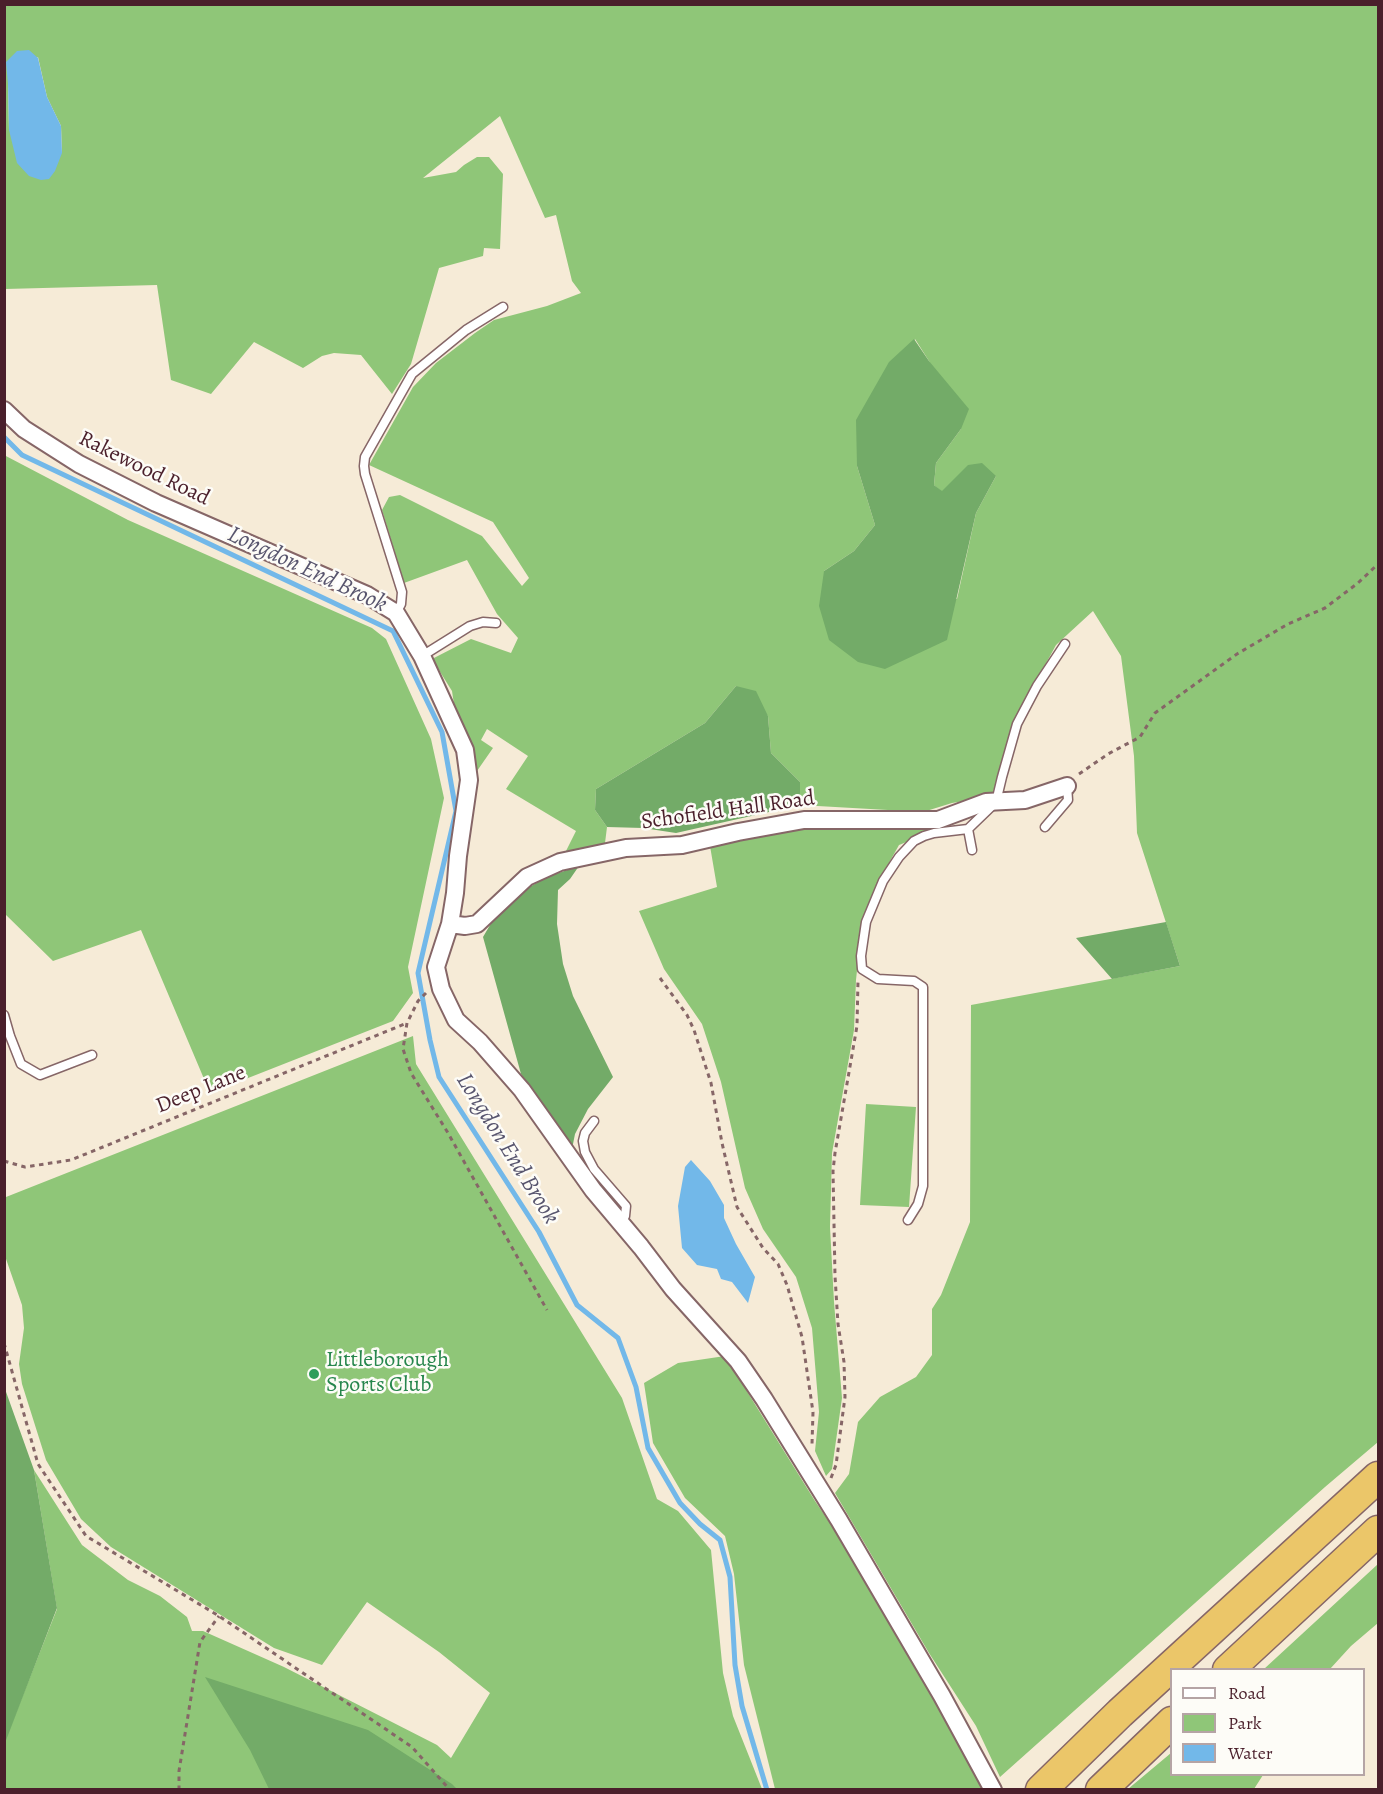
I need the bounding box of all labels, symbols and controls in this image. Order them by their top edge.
street label: Rakewood Road [74,426,214,512]
water label: Longdon End Brook [223,521,391,619]
street label: Schofield Hall Road [640,786,816,836]
street label: Deep Lane [152,1060,250,1120]
water label: Longdon End Brook [449,1068,565,1230]
place label: Littleborough Sports Club [326,1348,449,1400]
marker: Littleborough Sports Club [307,1367,321,1381]
legend [1170,1668,1365,1776]
text: Road [1228,1681,1265,1705]
text: Park [1228,1711,1262,1735]
text: Water [1228,1741,1273,1765]

